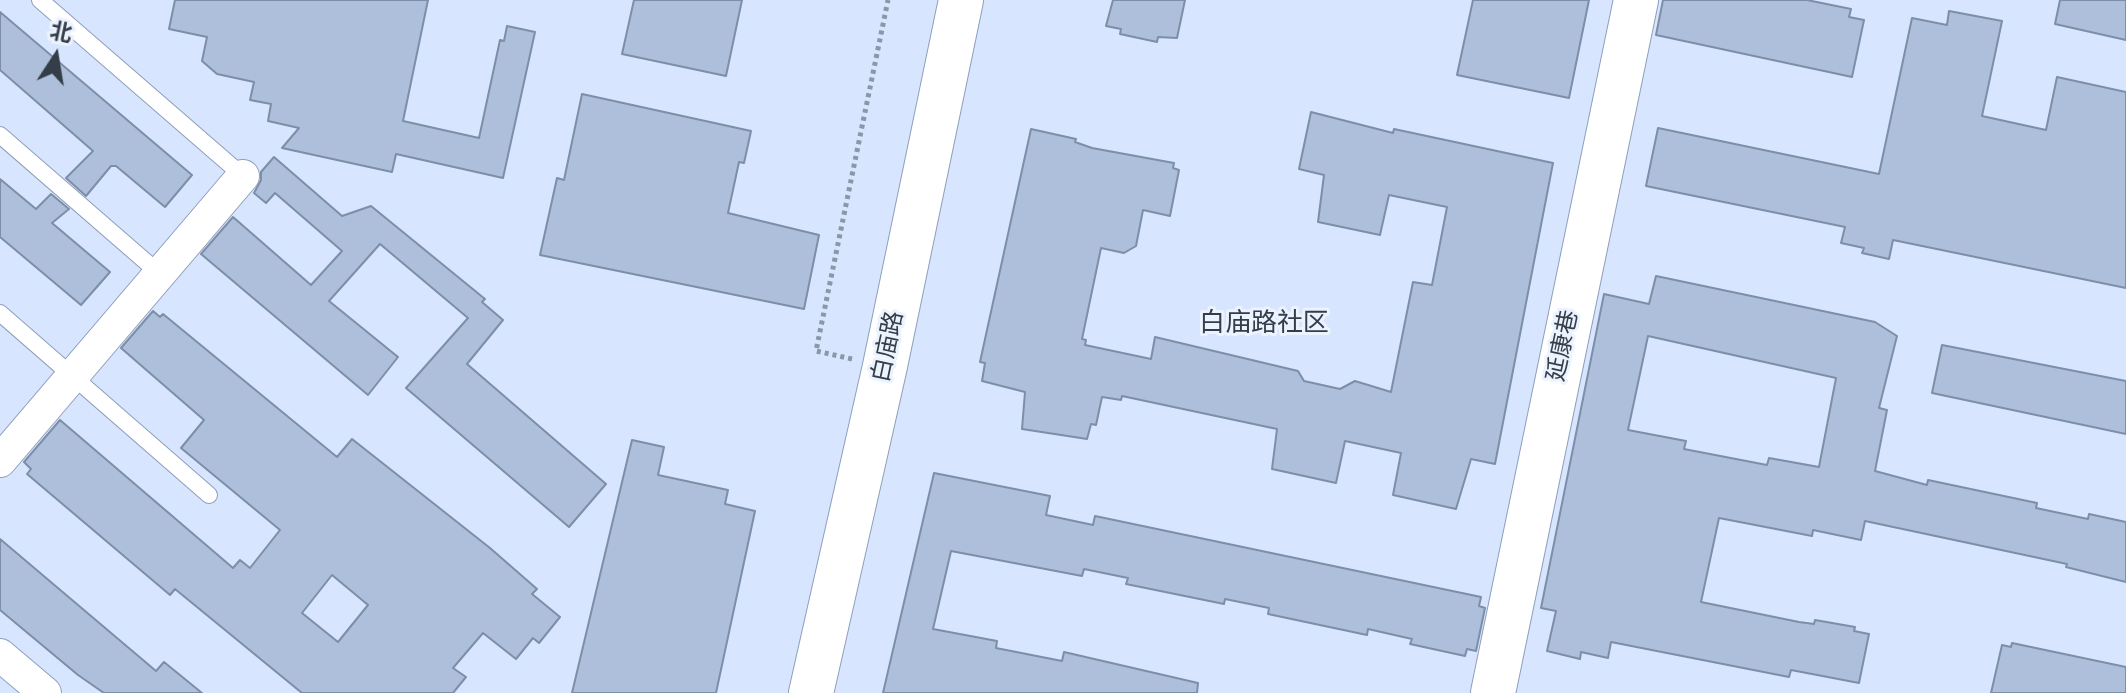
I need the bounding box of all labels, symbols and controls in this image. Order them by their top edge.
north arrow [16,16,96,96]
text: 北 [48,18,74,47]
district label: 白庙路社区 [1199,308,1329,340]
street label: 延康巷 [1542,308,1586,384]
street label: 白庙路 [867,309,911,385]

